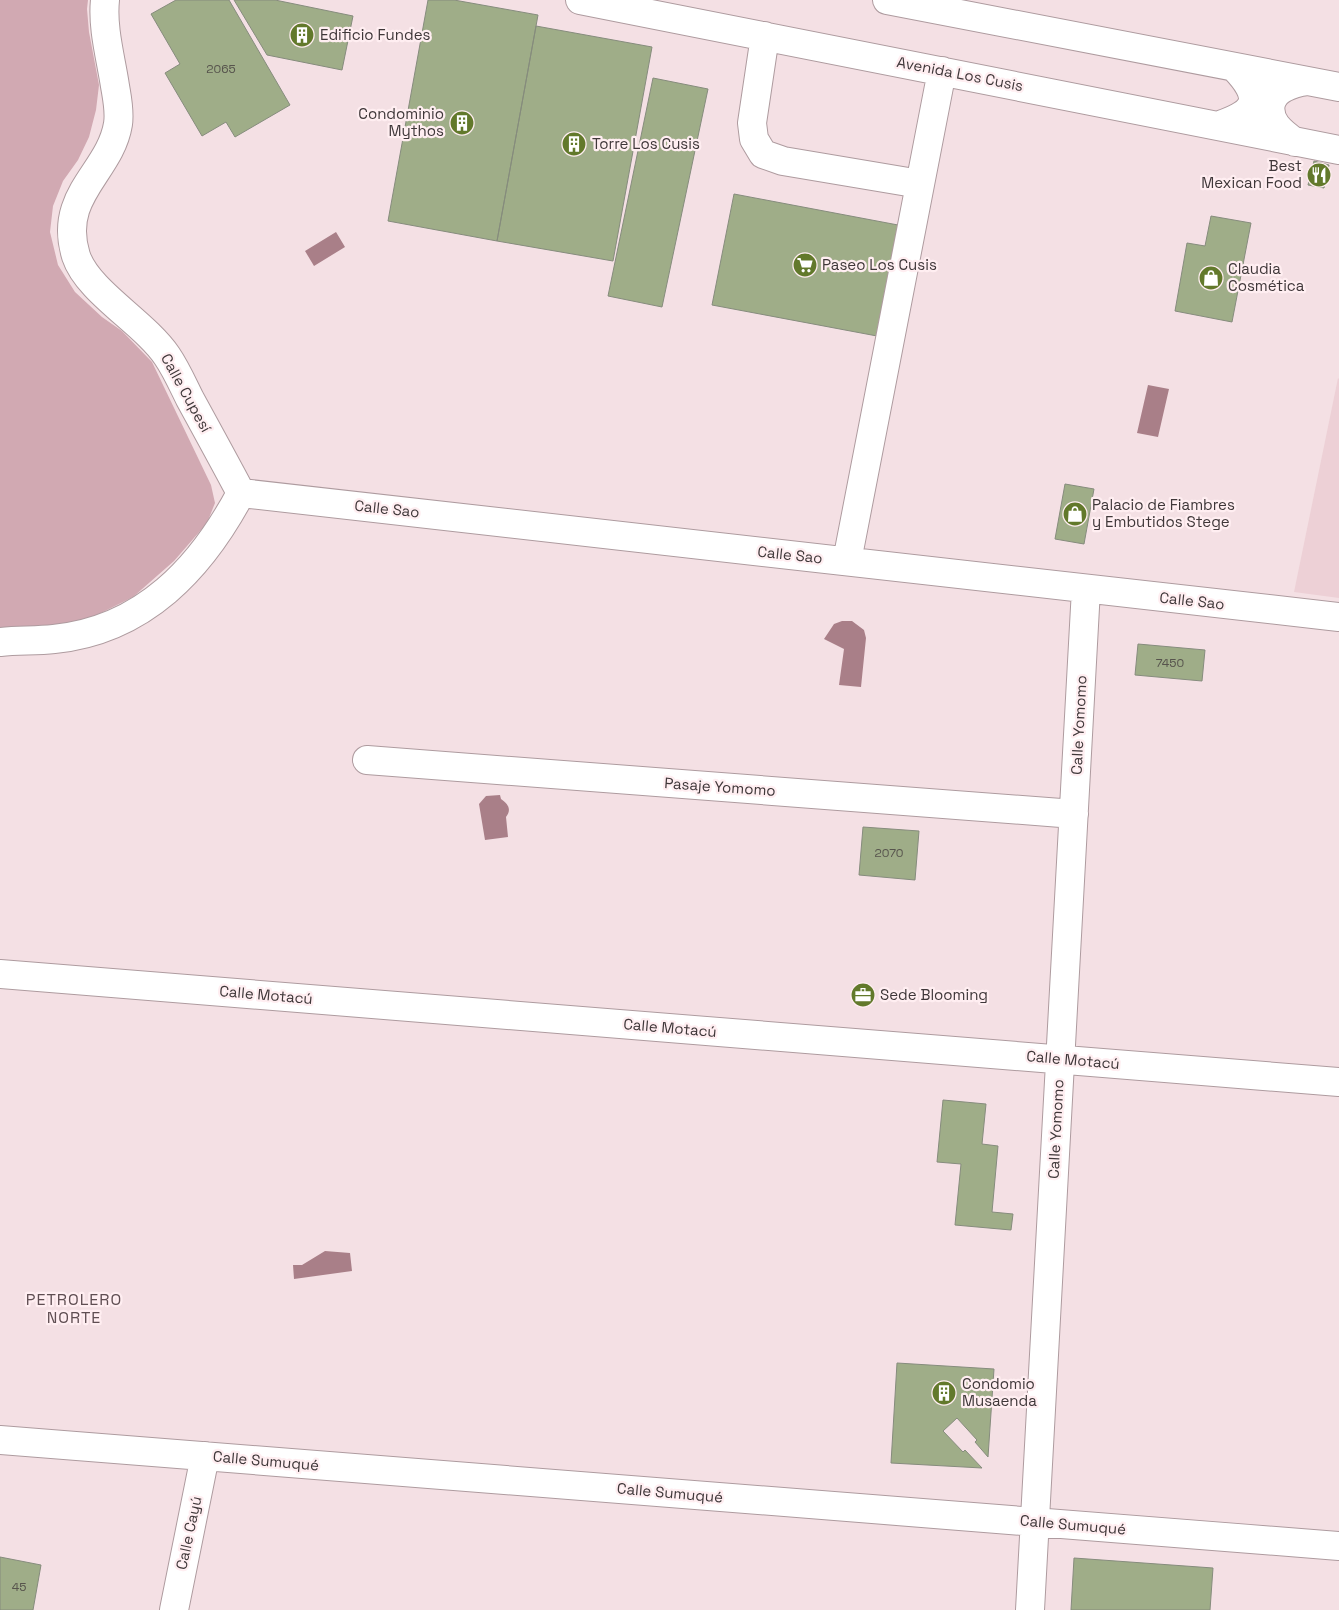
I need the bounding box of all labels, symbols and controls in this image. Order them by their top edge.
building icon: Edificio Fundes [289,22,315,48]
place label: Edificio Fundes [320,25,431,44]
street label: Avenida Los Cusis [895,52,1025,95]
house number: 2065 [206,61,236,77]
place label: Condominio Mythos [358,104,444,140]
building icon: Condominio Mythos [449,110,475,136]
building icon: Torre Los Cusis [561,131,587,157]
place label: Torre Los Cusis [592,134,700,153]
place label: Best Mexican Food [1201,156,1302,192]
restaurant icon: Best Mexican Food [1306,162,1332,188]
supermarket icon: Paseo Los Cusis [792,252,818,278]
place label: Paseo Los Cusis [822,255,937,274]
place label: Claudia Cosmética [1228,259,1305,295]
shop icon: Claudia Cosmética [1198,265,1224,291]
street label: Calle Cupesí [157,350,216,436]
place label: Palacio de Fiambres y Embutidos Stege [1092,495,1235,531]
street label: Calle Sao [354,496,420,521]
shop icon: Palacio de Fiambres y Embutidos Stege [1062,501,1088,527]
street label: Calle Sao [757,542,823,567]
street label: Calle Sao [1159,588,1225,613]
house number: 7450 [1156,655,1184,671]
street label: Calle Yomomo [1066,675,1091,775]
street label: Pasaje Yomomo [664,773,776,800]
house number: 2070 [874,845,904,861]
street label: Calle Motacú [219,981,314,1008]
office icon: Sede Blooming [850,982,876,1008]
place label: Sede Blooming [880,985,988,1004]
street label: Calle Motacú [623,1014,718,1041]
street label: Calle Motacú [1026,1046,1121,1073]
street label: Calle Yomomo [1043,1079,1068,1179]
district label: PETROLERO NORTE [26,1289,122,1328]
place label: Condomio Musaenda [962,1374,1037,1410]
building icon: Condomio Musaenda [931,1380,957,1406]
street label: Calle Sumuqué [212,1446,320,1475]
street label: Calle Sumuqué [616,1478,724,1507]
street label: Calle Cayú [171,1494,206,1571]
street label: Calle Sumuqué [1019,1510,1127,1539]
house number: 45 [12,1579,26,1595]

